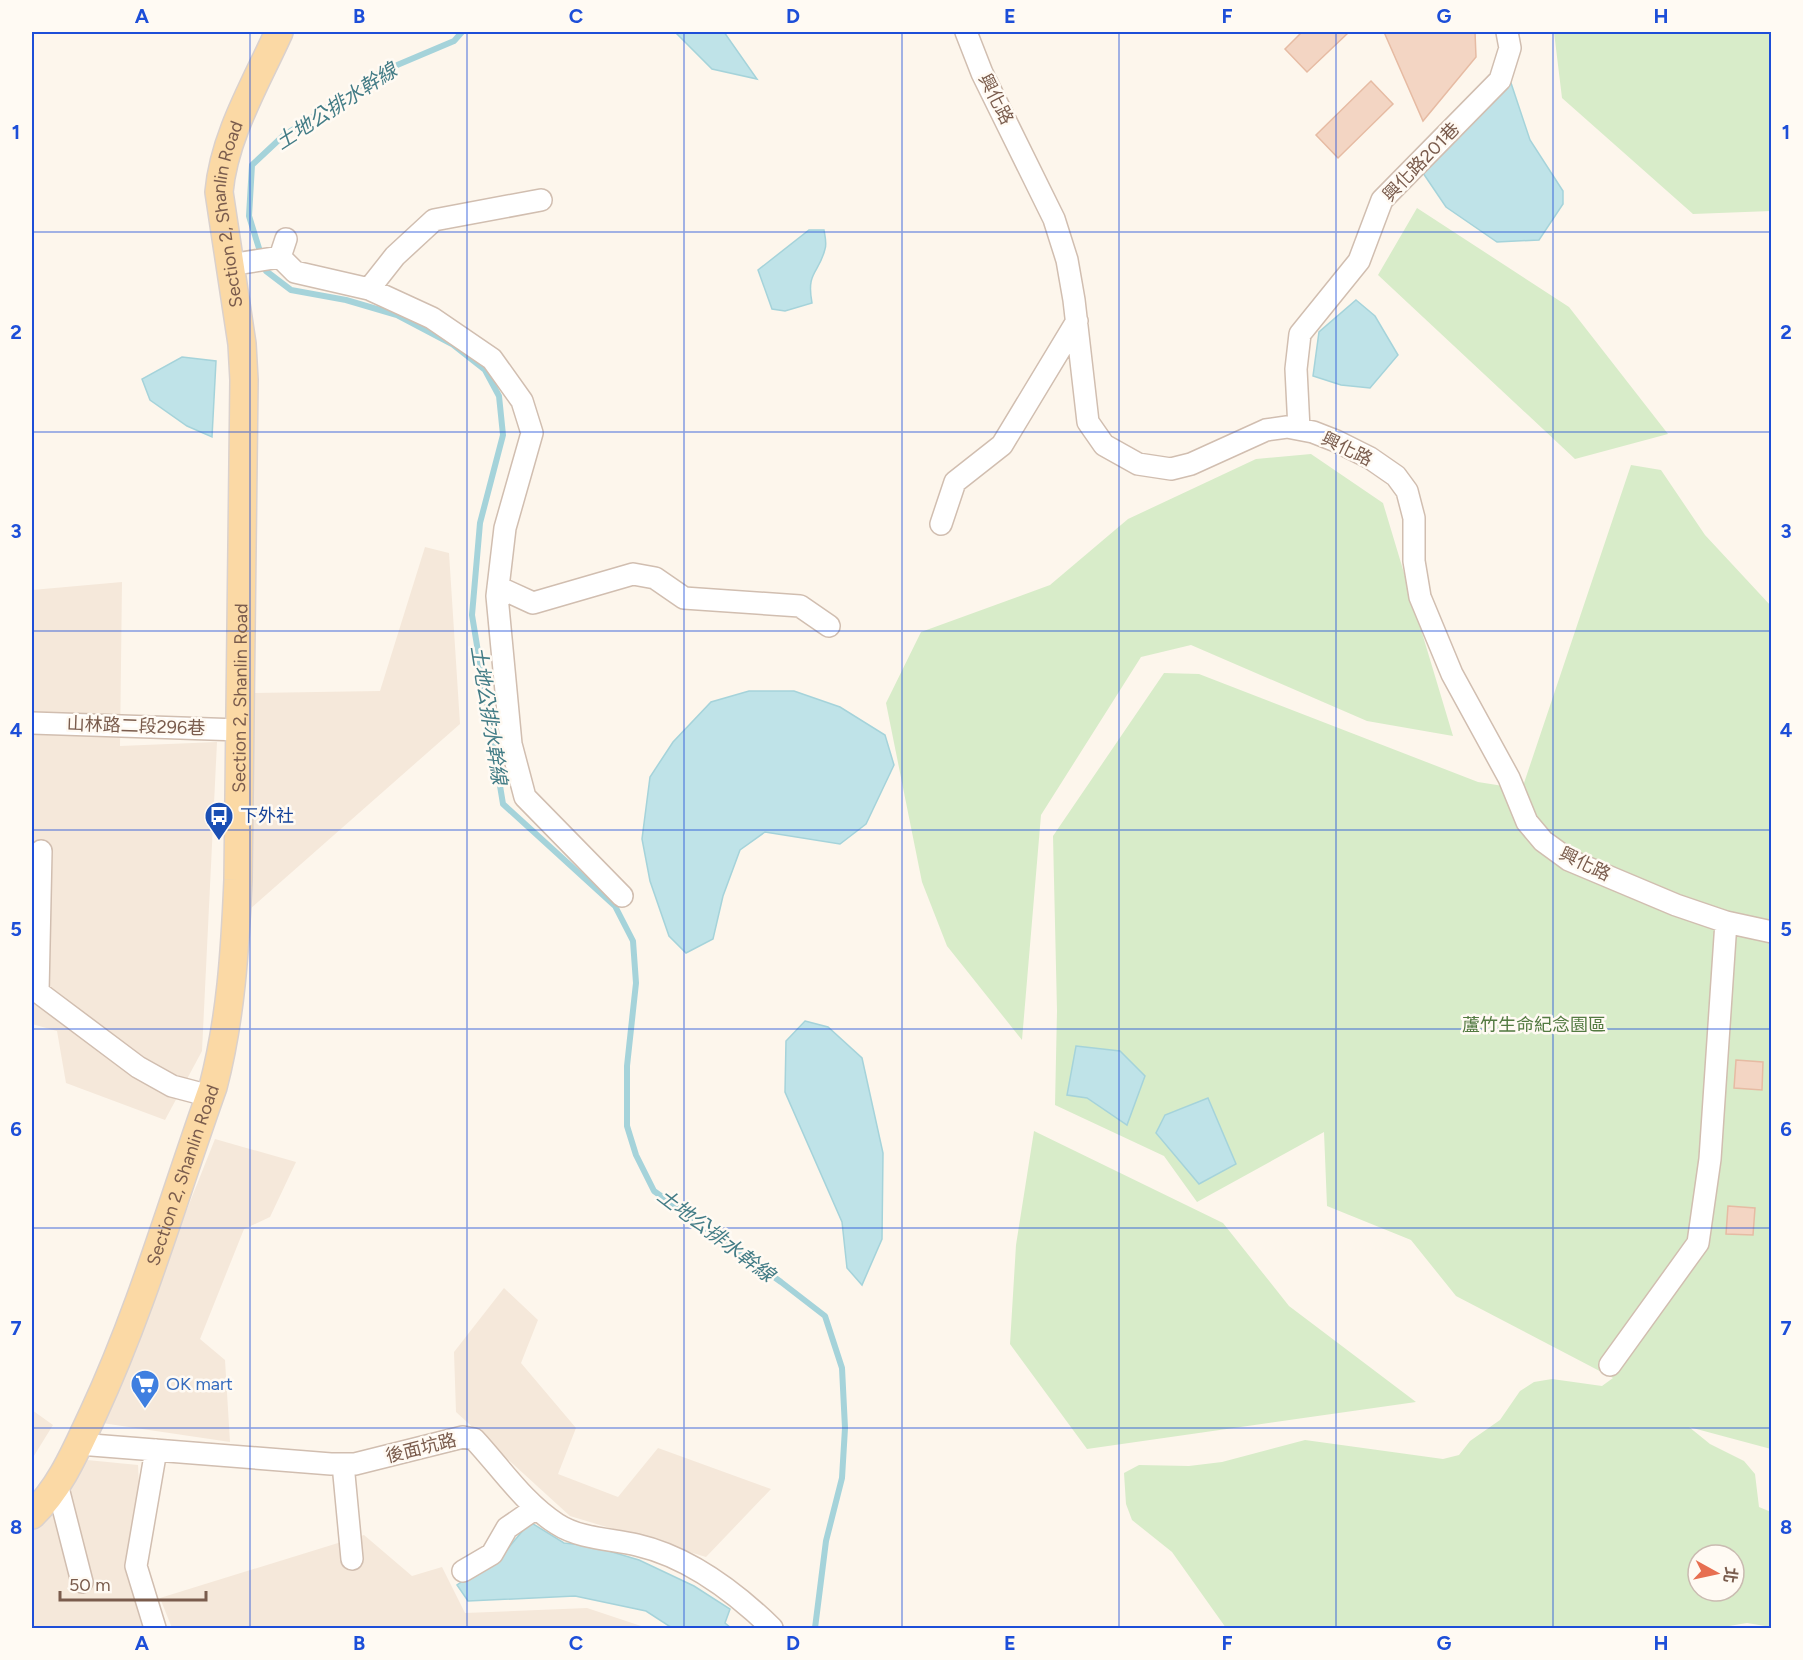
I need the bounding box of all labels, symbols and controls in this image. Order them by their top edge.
text: A [135,4,150,28]
text: B [353,4,365,28]
text: C [569,4,583,28]
text: D [786,4,800,28]
text: E [1004,4,1016,28]
text: F [1221,4,1233,28]
text: G [1437,4,1452,28]
text: H [1654,4,1669,28]
water label: 土地公排水幹線 [271,57,403,154]
street label: 興化路 [974,70,1018,128]
street label: Section 2, Shanlin Road [208,118,248,309]
street label: 興化路201巷 [1378,118,1464,206]
text: 1 [12,120,20,144]
text: 1 [1782,120,1790,144]
text: 2 [10,320,22,344]
text: 2 [1780,320,1792,344]
street label: 興化路 [1318,427,1376,471]
text: 3 [10,519,22,543]
text: 3 [1780,519,1792,543]
street label: Section 2, Shanlin Road [228,603,252,793]
water label: 土地公排水幹線 [466,644,512,788]
street label: 山林路二段296巷 [66,713,206,739]
text: 4 [10,718,23,742]
text: 4 [1780,718,1793,742]
bus stop icon: 下外社 [203,800,235,842]
place label: 下外社 [240,805,294,827]
street label: 興化路 [1556,842,1614,886]
text: 5 [10,917,22,941]
text: 5 [1780,917,1792,941]
park label: 蘆竹生命紀念園區 [1462,1014,1606,1036]
street label: Section 2, Shanlin Road [142,1082,224,1269]
text: 6 [10,1117,22,1141]
text: 6 [1780,1117,1792,1141]
water label: 土地公排水幹線 [653,1183,781,1288]
text: 7 [10,1316,22,1340]
text: 7 [1780,1316,1792,1340]
supermarket icon: OK mart [129,1368,161,1410]
place label: OK mart [166,1373,233,1395]
street label: 後面坑路 [383,1429,459,1467]
text: 8 [10,1515,22,1539]
text: 8 [1780,1515,1792,1539]
north arrow [1686,1543,1746,1603]
scale bar [60,1564,206,1602]
text: 北 [1720,1566,1741,1584]
text: 50 m [69,1574,111,1596]
text: A [135,1631,150,1655]
text: B [353,1631,365,1655]
text: C [569,1631,583,1655]
text: D [786,1631,800,1655]
text: E [1004,1631,1016,1655]
text: F [1221,1631,1233,1655]
text: G [1437,1631,1452,1655]
text: H [1654,1631,1669,1655]

